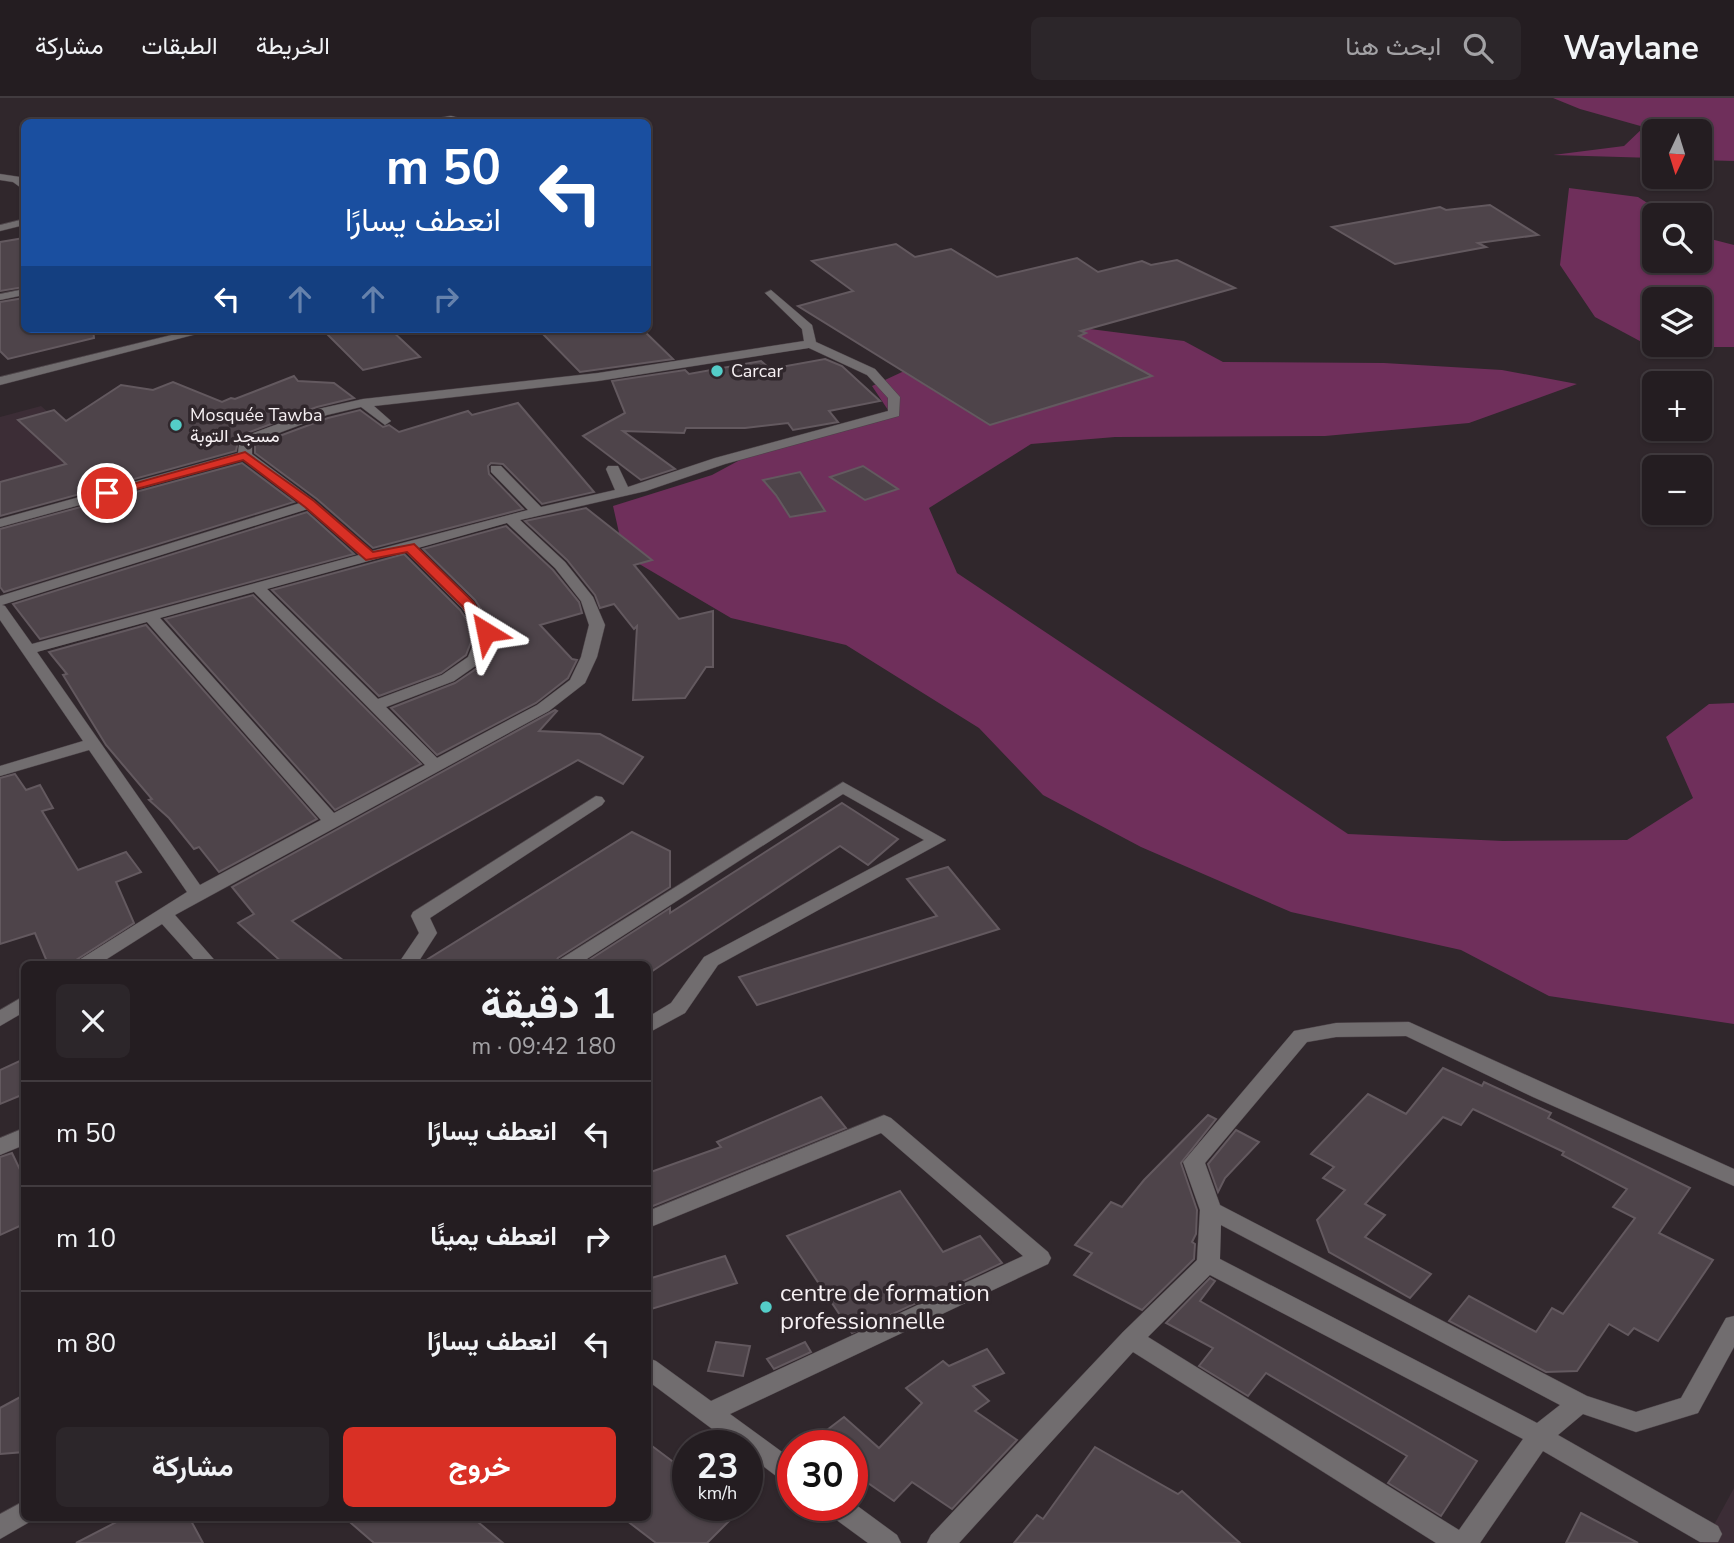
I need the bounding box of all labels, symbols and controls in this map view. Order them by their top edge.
search box [1031,17,1521,80]
text: Waylane [1563,26,1699,71]
text: ابحث هنا [1345,29,1441,64]
icon: search [1459,29,1497,67]
text: مشاركة [35,30,103,62]
text: الطبقات [141,30,218,62]
text: الخريطة [256,30,330,62]
north arrow [1642,119,1712,189]
map controls [1642,119,1712,525]
text: 50 m [386,134,501,201]
icon: left [525,147,616,238]
text: انعطف يسارًا [345,199,501,242]
button: search [1642,203,1712,273]
icon: left [208,280,246,318]
icon: ahead [281,280,319,318]
icon: ahead [354,280,392,318]
icon: right [427,280,465,318]
button: layers [1642,287,1712,357]
place label: Carcar [731,359,783,383]
marker: Carcar [709,363,725,379]
button: + [1642,371,1712,441]
place label: Mosquée Tawba مسجد التوبة [190,403,323,448]
marker: Mosquée Tawba مسجد التوبة [168,417,184,433]
button: − [1642,455,1712,525]
pin [77,463,137,523]
icon: arrive [88,474,126,512]
position arrow [449,595,523,669]
text: 1 دقيقة [480,976,616,1033]
button: close [56,984,130,1058]
text: 180 m · 09:42 [471,1031,616,1062]
text: انعطف يسارًا [427,1114,557,1149]
icon: left [578,1115,616,1153]
text: 50 m [56,1116,116,1151]
text: انعطف يمينًا [430,1219,557,1254]
icon: right [578,1220,616,1258]
text: 10 m [56,1221,116,1256]
place label: centre de formation professionnelle [780,1277,990,1337]
marker: centre de formation professionnelle [758,1299,774,1315]
text: انعطف يسارًا [427,1324,557,1359]
icon: left [578,1325,616,1363]
text: 80 m [56,1326,116,1361]
button: مشاركة [56,1427,329,1507]
button: خروج [343,1427,616,1507]
speed limit sign: 30 [777,1430,868,1521]
text: 23 [696,1443,739,1490]
text: km/h [698,1481,737,1505]

